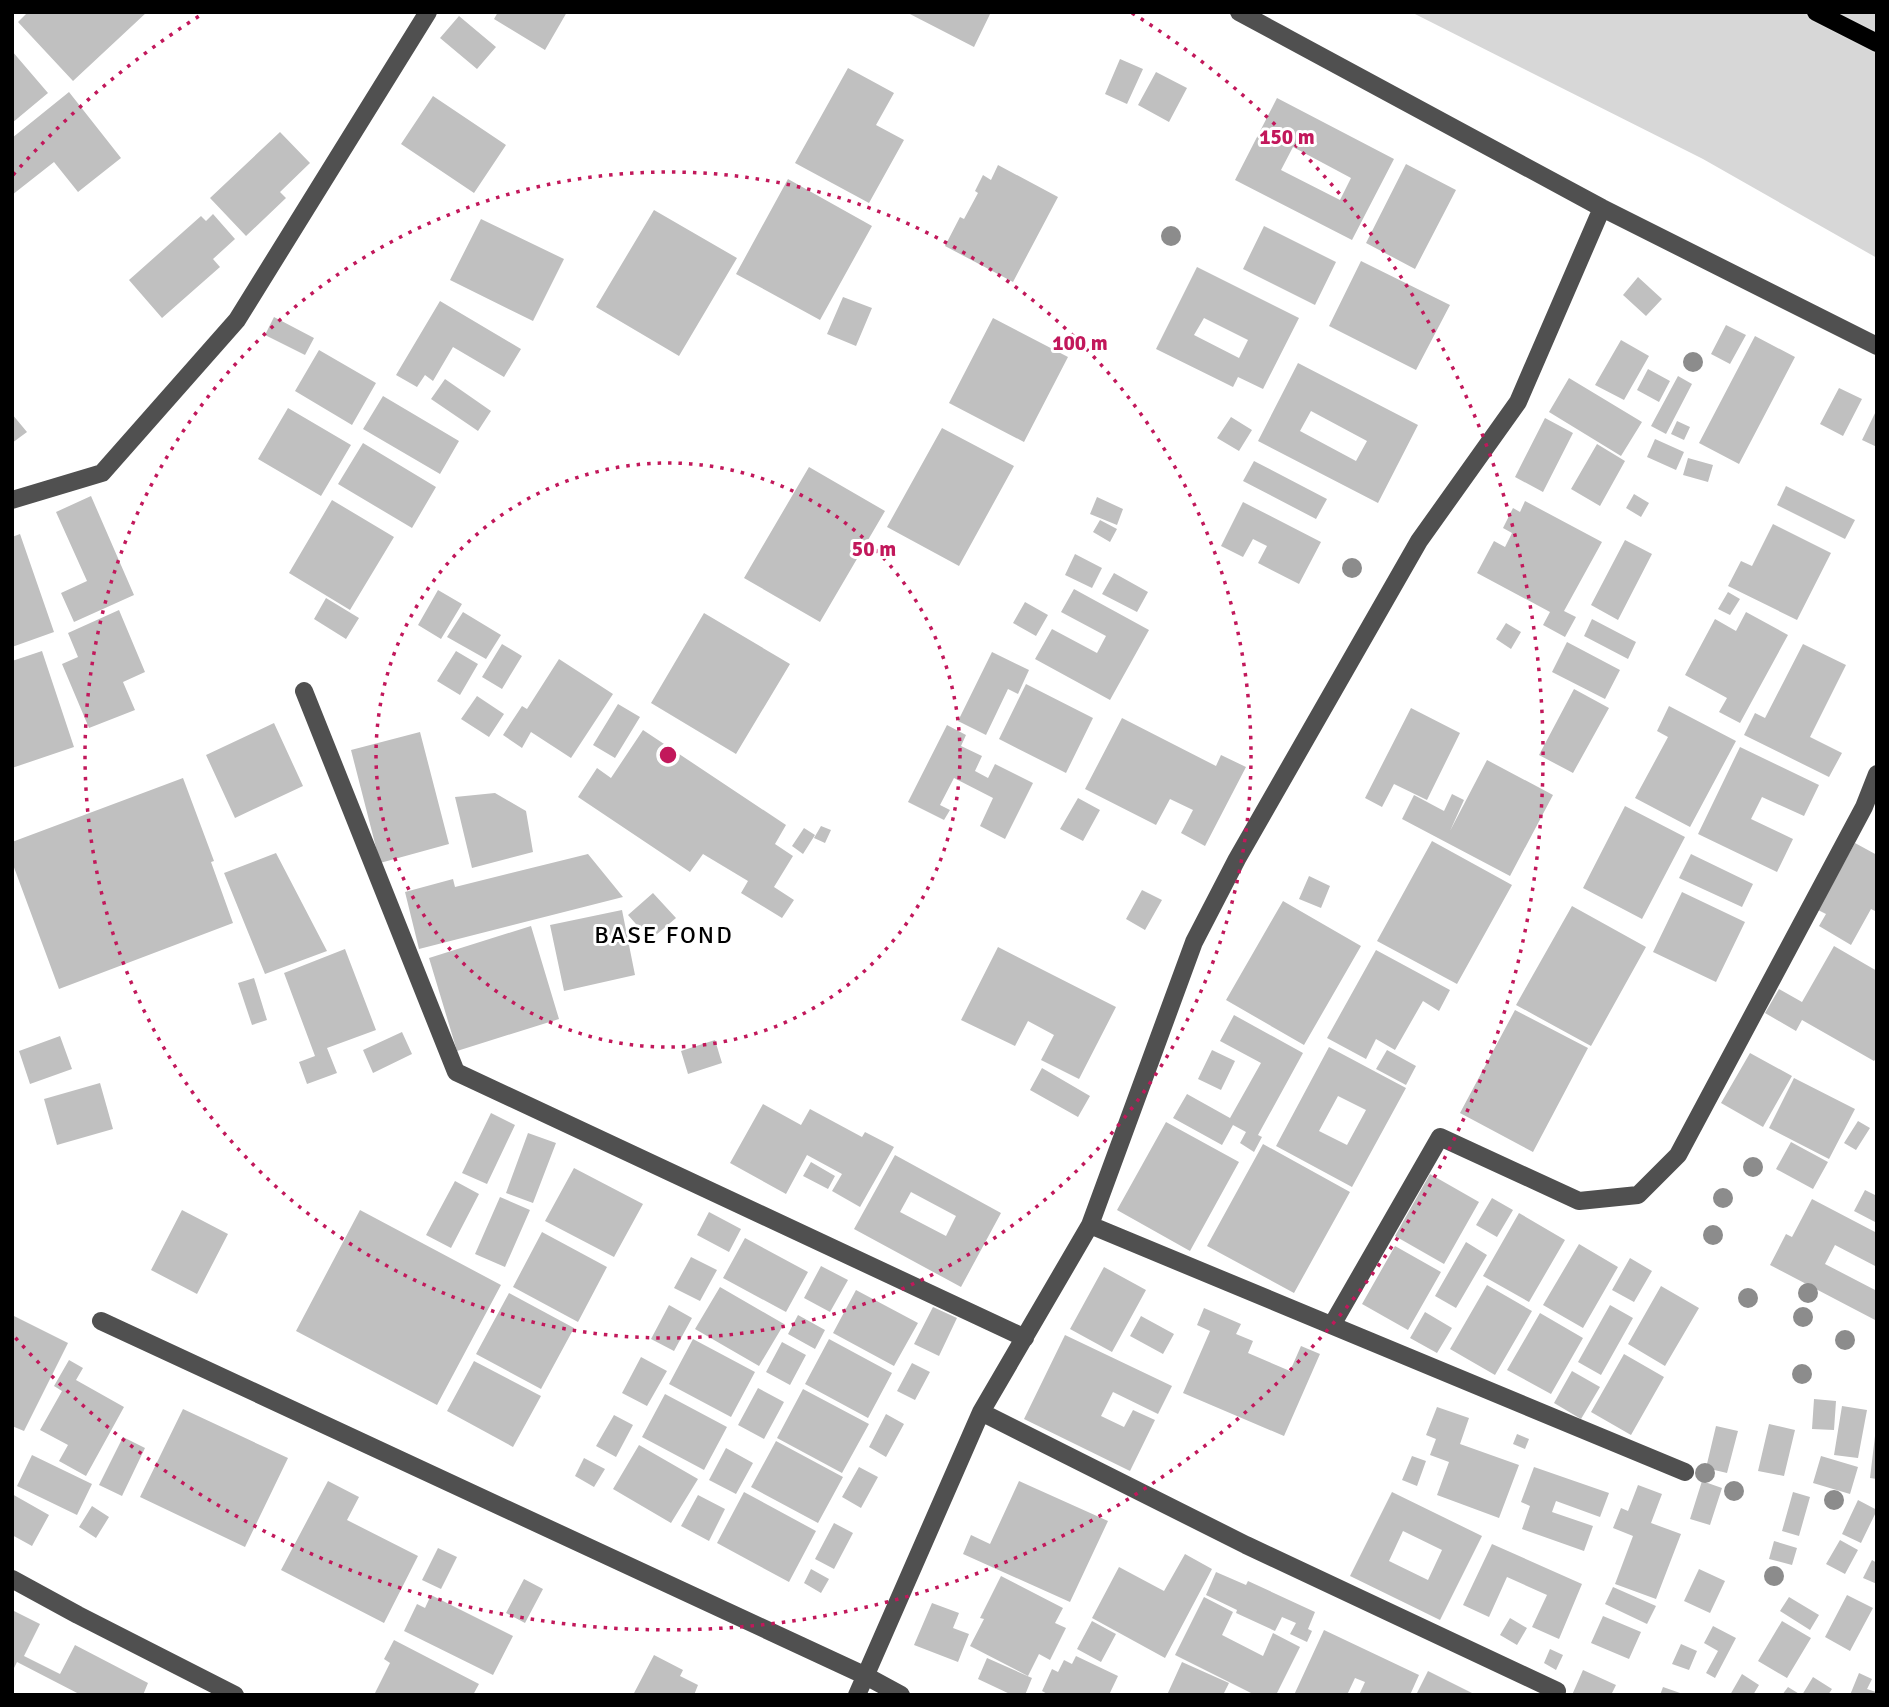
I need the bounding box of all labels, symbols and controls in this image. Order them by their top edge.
text: 150 m [1259,124,1315,150]
text: 100 m [1052,330,1108,356]
text: 50 m [852,536,896,562]
centre of rings [656,743,680,767]
district label: BASE FOND [594,920,734,950]

